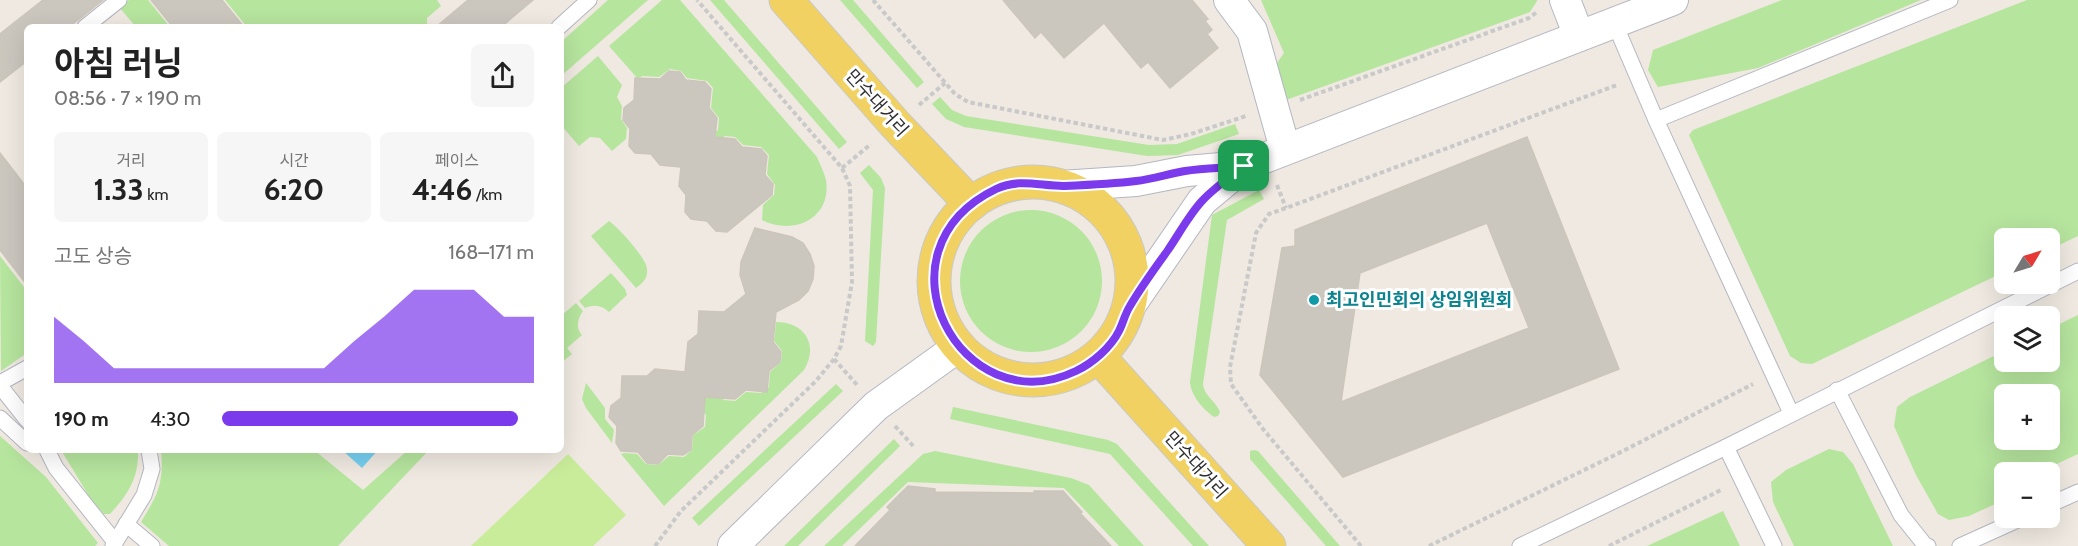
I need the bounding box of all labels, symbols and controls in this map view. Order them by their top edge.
text: 아침 러닝 [54,43,183,83]
button: share [471,44,534,107]
street label: 만수대거리 [841,65,913,141]
text: 08:56 · 7 × 190 m [54,86,201,110]
pin [1218,140,1269,191]
icon: arrive [1227,149,1260,182]
text: 거리 [116,151,146,170]
text: 시간 [279,151,309,170]
text: 페이스 [435,151,479,170]
text: 1.33 [94,171,144,208]
text: 6:20 [264,171,324,208]
text: 4:46 [412,171,472,208]
text: km [144,185,168,204]
text: /km [472,185,502,204]
north arrow [1994,228,2060,294]
map controls [1994,228,2060,528]
text: 168–171 m [448,240,534,264]
text: 고도 상승 [54,244,132,268]
place label: 최고인민회의 상임위원회 [1326,289,1512,311]
marker: 최고인민회의 상임위원회 [1307,293,1321,307]
button: layers [1994,306,2060,372]
button: + [1994,384,2060,450]
text: 190 m [54,407,109,431]
text: 4:30 [150,407,191,431]
street label: 만수대거리 [1160,427,1232,503]
button: − [1994,462,2060,528]

